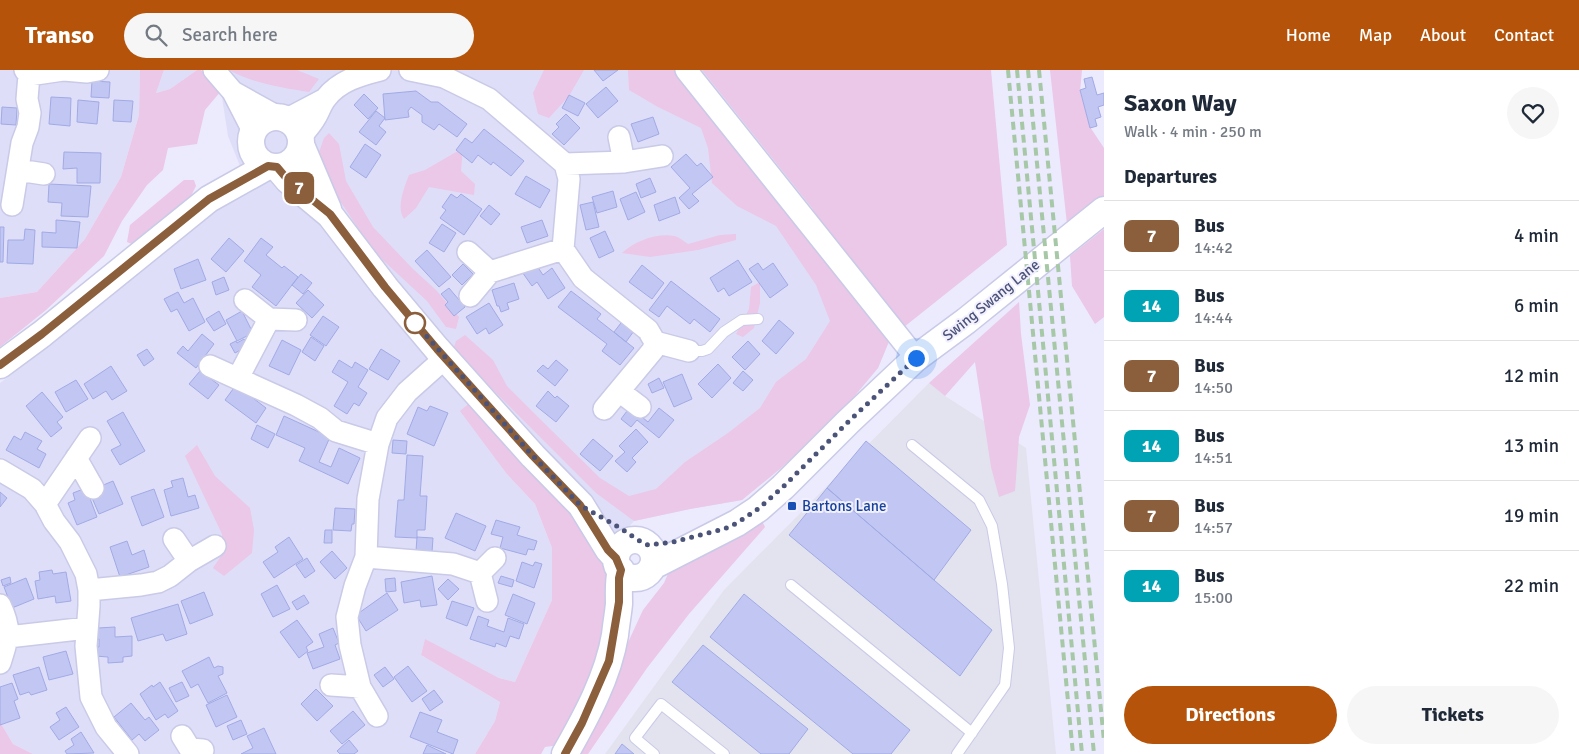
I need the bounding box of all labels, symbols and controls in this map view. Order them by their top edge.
search box [124,13,474,58]
text: Transo [25,20,94,50]
icon: search [142,21,170,49]
text: Search here [182,23,278,47]
text: Home [1286,24,1331,46]
text: Map [1359,24,1392,46]
text: About [1420,24,1466,46]
text: Contact [1494,24,1554,46]
button: heart [1507,87,1559,139]
text: Saxon Way [1124,88,1237,118]
text: Walk · 4 min · 250 m [1124,122,1262,142]
text: Departures [1124,165,1217,189]
line badge: 7 [283,172,315,204]
text: 7 [294,177,304,199]
text: Bus [1194,214,1225,238]
text: 4 min [1514,224,1559,248]
text: 7 [1147,225,1156,247]
text: 14:42 [1194,238,1233,258]
street label: Swing Swang Lane [939,255,1043,345]
text: Bus [1194,284,1225,308]
text: 6 min [1514,294,1559,318]
text: 14 [1142,295,1161,317]
text: 14:44 [1194,308,1233,328]
unlabelled marker [404,312,426,334]
your location [904,346,929,371]
text: Bus [1194,354,1225,378]
text: 12 min [1504,364,1559,388]
text: 7 [1147,365,1156,387]
text: 14:50 [1194,378,1233,398]
text: Bus [1194,424,1225,448]
text: 13 min [1504,434,1559,458]
text: 14 [1142,435,1161,457]
text: 14:51 [1194,448,1233,468]
text: Bus [1194,494,1225,518]
place label: Bartons Lane [802,497,886,515]
marker: Bartons Lane [786,500,798,512]
text: 19 min [1504,504,1559,528]
text: 7 [1147,505,1156,527]
text: 14:57 [1194,518,1233,538]
text: Bus [1194,564,1225,588]
text: 22 min [1504,574,1559,598]
text: 14 [1142,575,1161,597]
text: 15:00 [1194,588,1233,608]
button: Directions [1124,686,1337,744]
button: Tickets [1347,686,1559,744]

